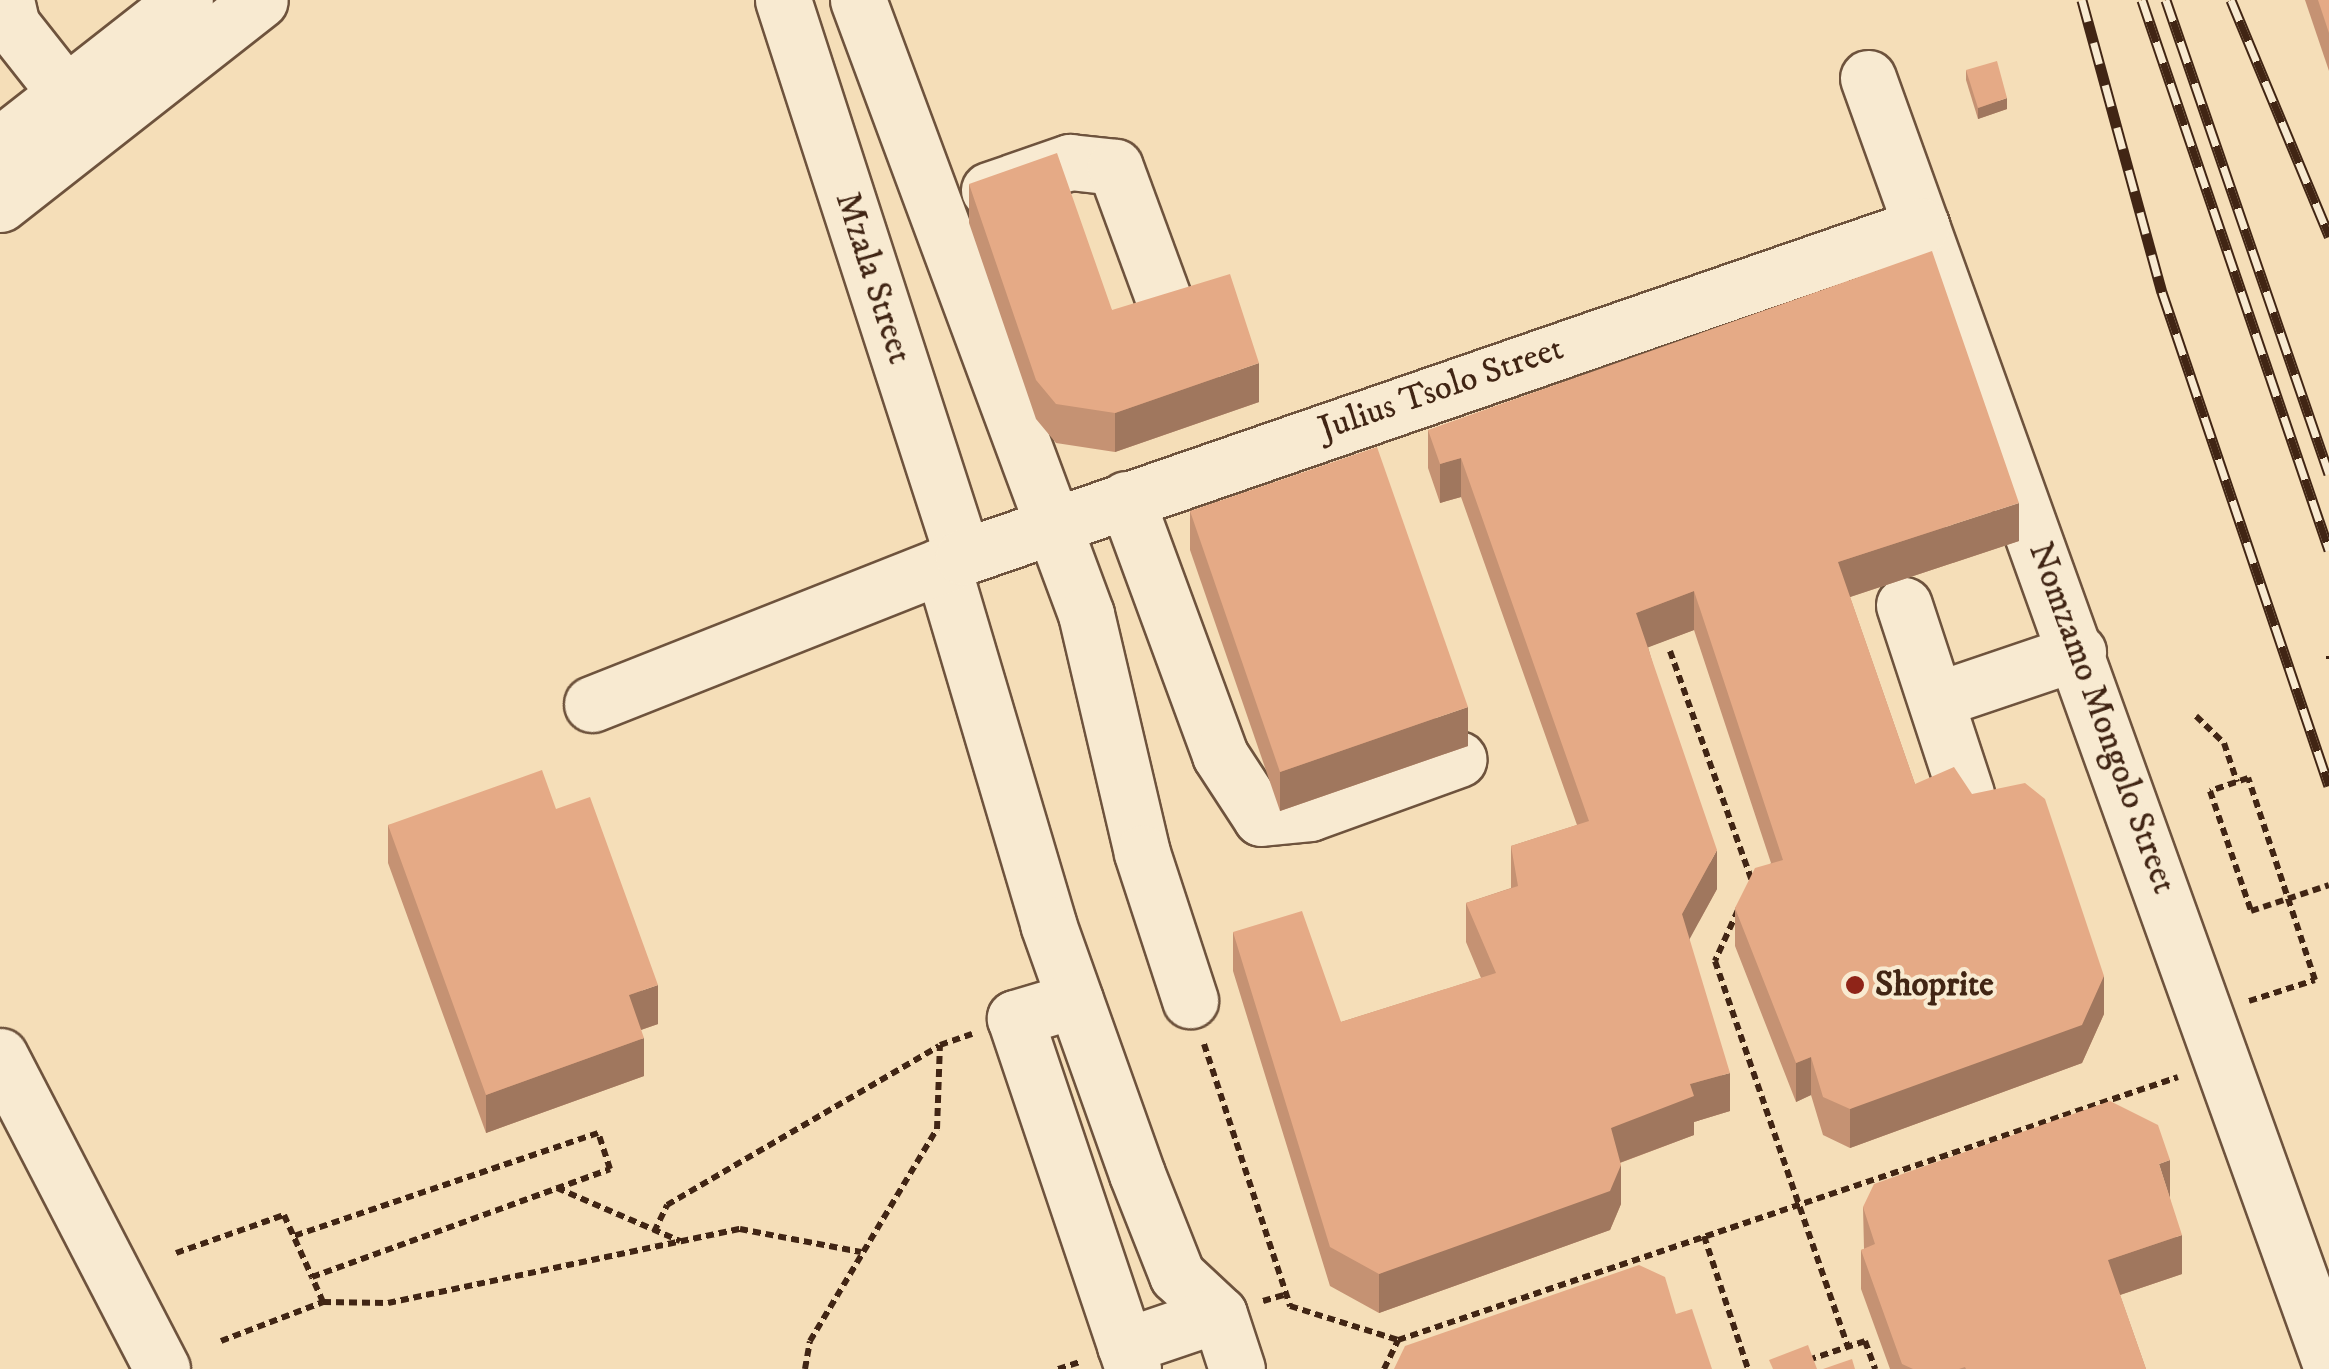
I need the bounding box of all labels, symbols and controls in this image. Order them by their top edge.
street label: Mzala Street [826,187,920,369]
street label: Julius Tsolo Street [1313,328,1569,450]
street label: Nomzamo Mongolo Street [2019,537,2185,899]
place label: Shoprite [1875,964,1994,1006]
marker: Shoprite [1844,974,1866,996]

